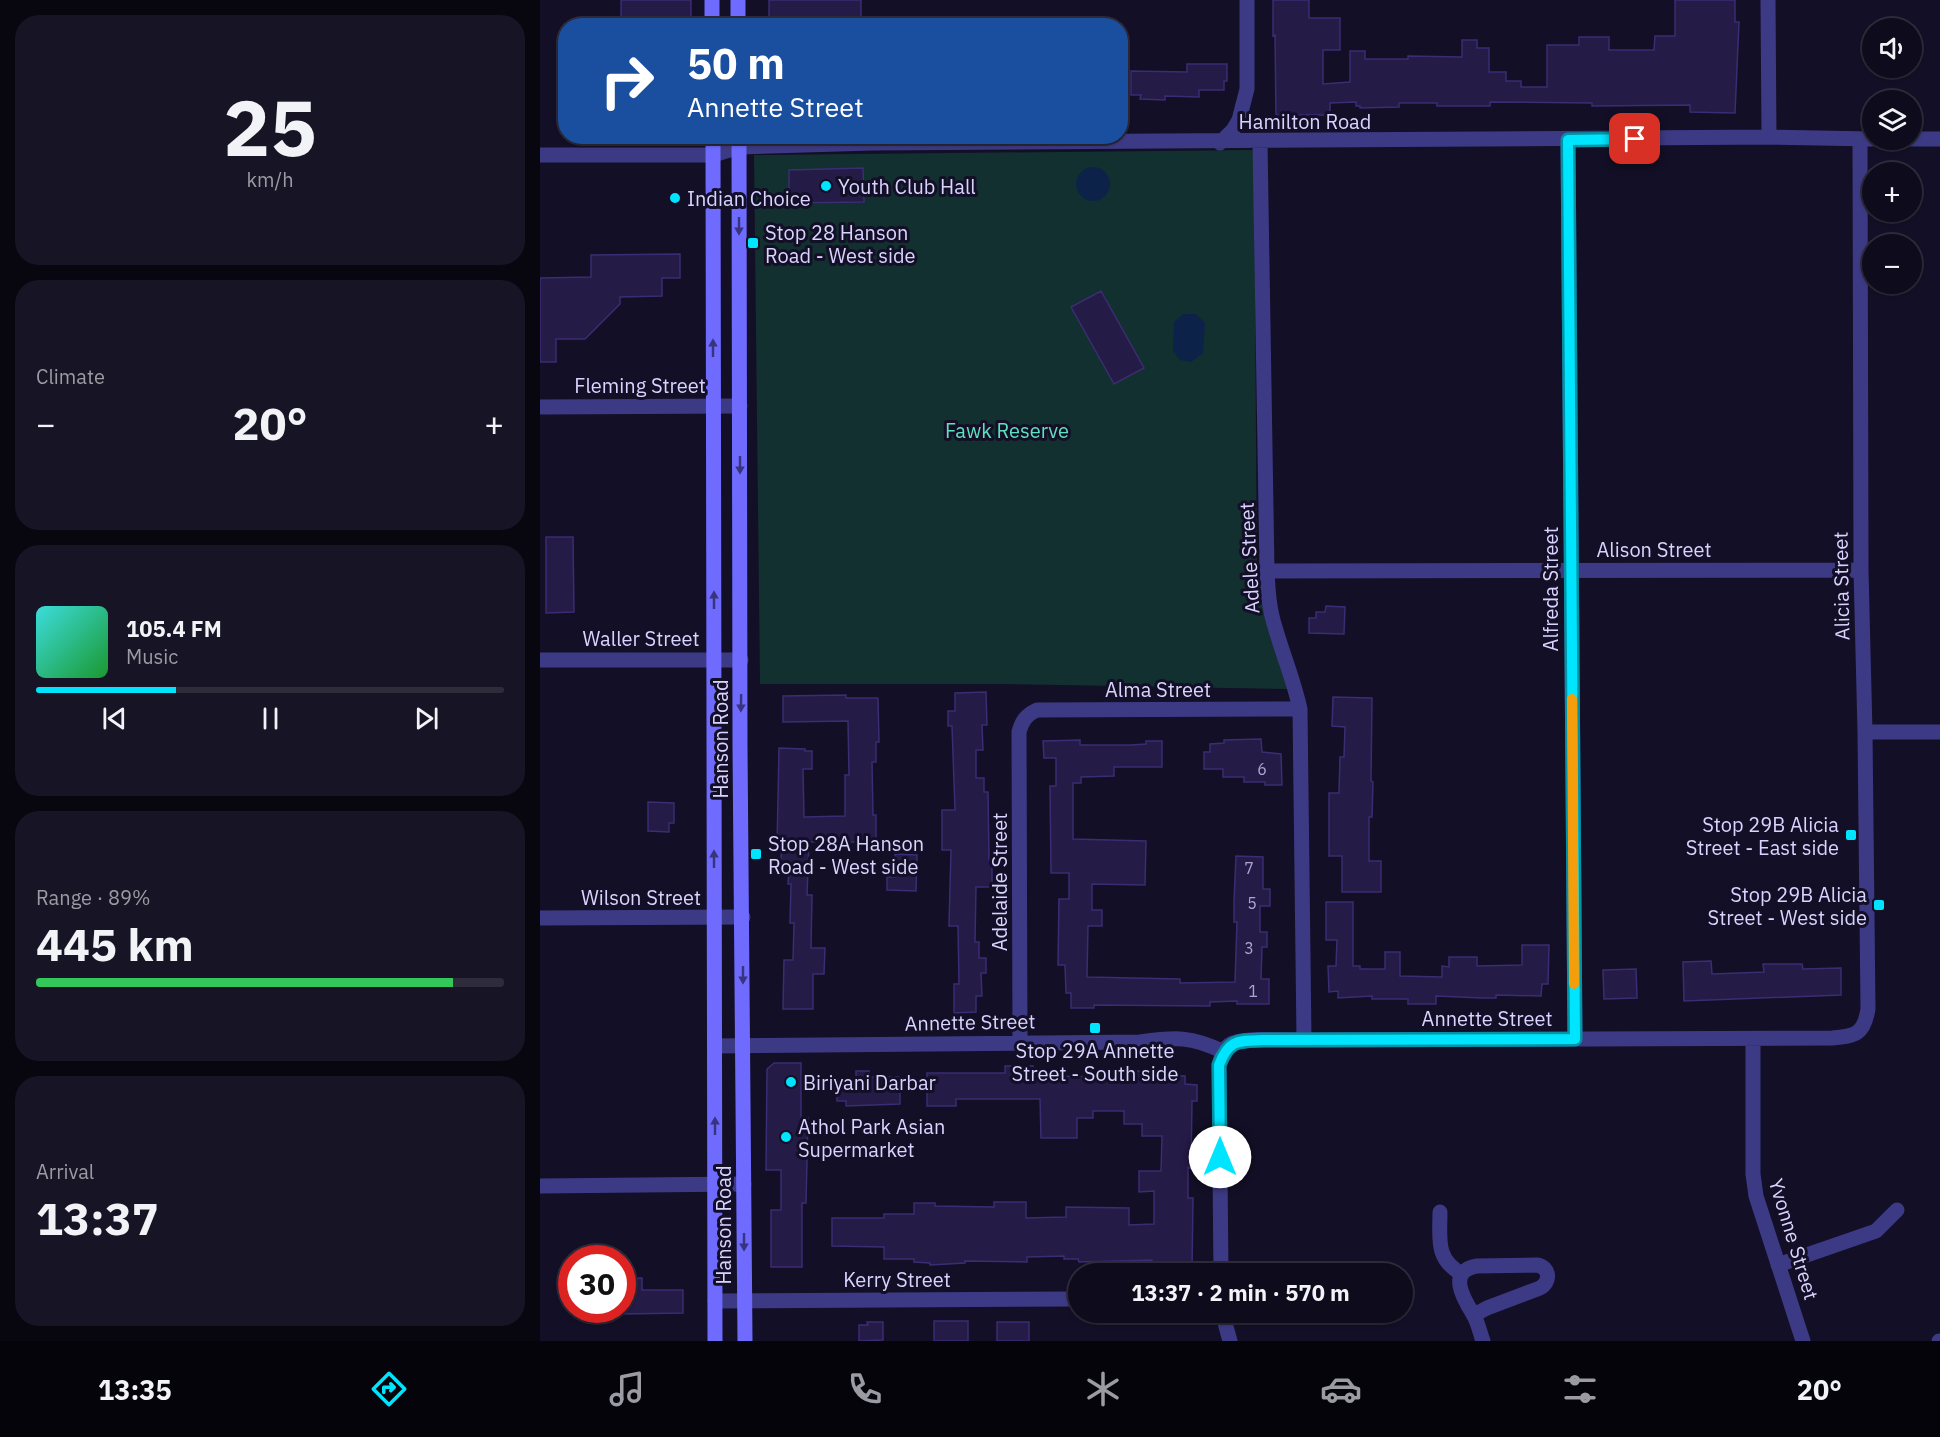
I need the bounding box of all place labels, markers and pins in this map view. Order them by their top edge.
pin [1609,113,1660,164]
place label: Youth Club Hall [838,173,976,200]
marker: Youth Club Hall [819,179,833,193]
place label: Indian Choice [687,185,811,212]
marker: Indian Choice [668,191,682,205]
place label: Stop 28 Hanson Road - West side [765,219,916,269]
marker: Stop 28 Hanson Road - West side [746,236,760,250]
place label: Stop 29B Alicia Street - East side [1686,811,1839,861]
marker: Stop 29B Alicia Street - East side [1844,828,1858,842]
place label: Stop 28A Hanson Road - West side [768,830,924,880]
marker: Stop 28A Hanson Road - West side [749,847,763,861]
place label: Stop 29B Alicia Street - West side [1708,881,1867,931]
marker: Stop 29B Alicia Street - West side [1872,898,1886,912]
marker: Stop 29A Annette Street - South side [1088,1021,1102,1035]
place label: Stop 29A Annette Street - South side [1012,1037,1178,1087]
place label: Biriyani Darbar [803,1069,936,1096]
marker: Biriyani Darbar [784,1075,798,1089]
place label: Athol Park Asian Supermarket [798,1113,945,1163]
marker: Athol Park Asian Supermarket [779,1130,793,1144]

